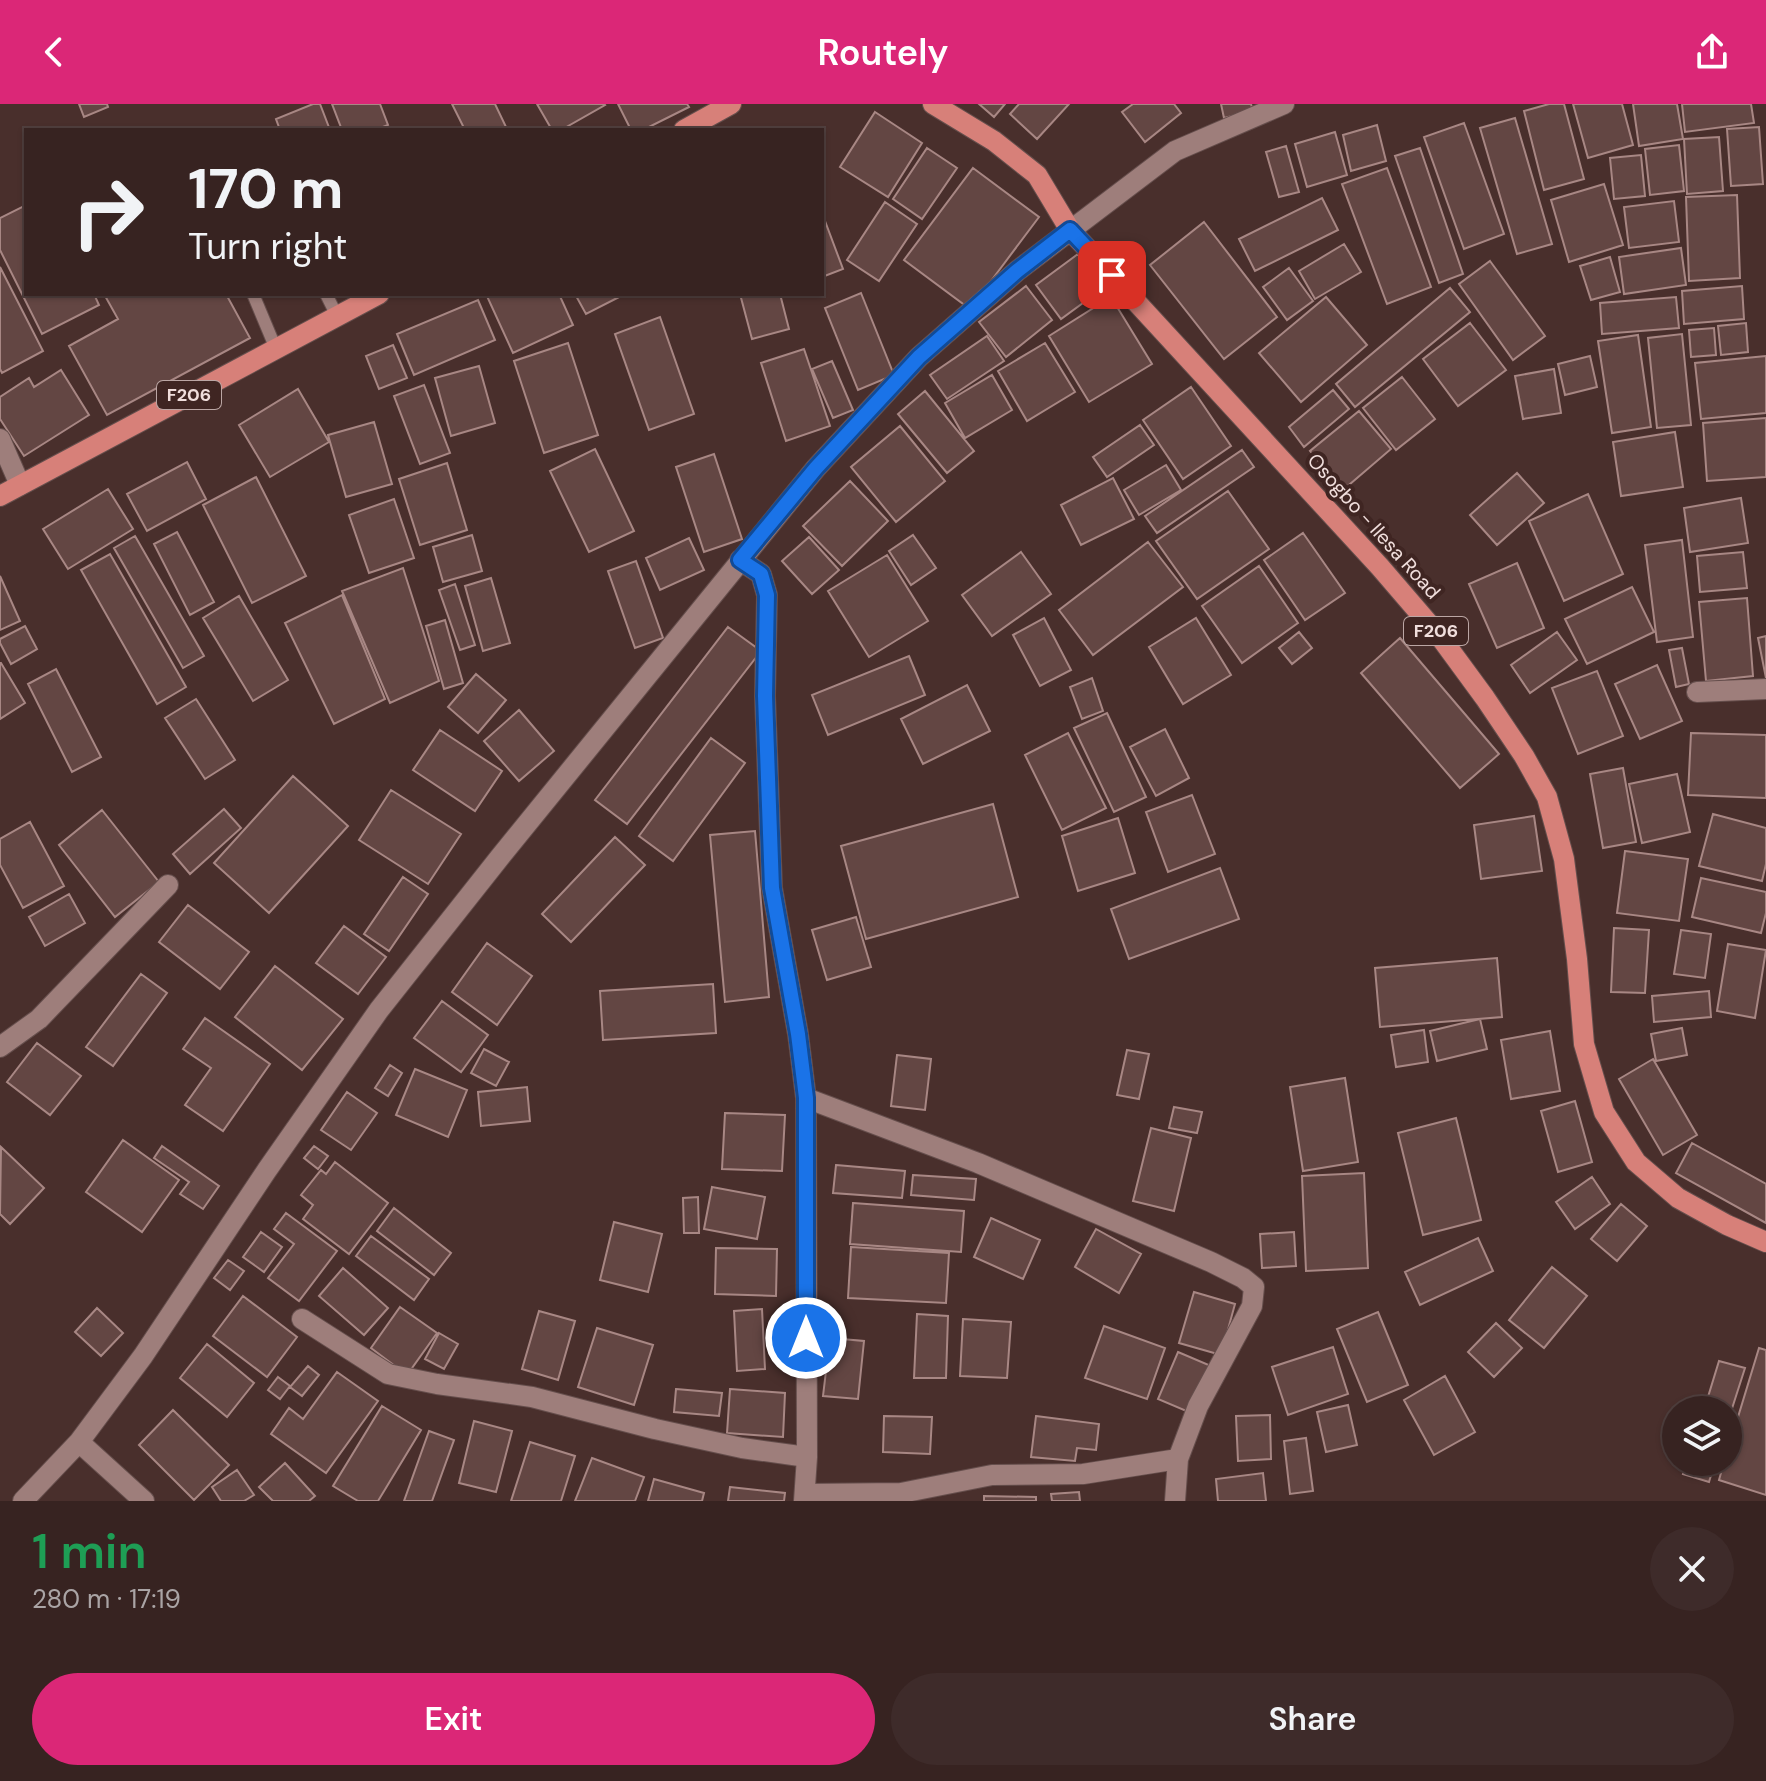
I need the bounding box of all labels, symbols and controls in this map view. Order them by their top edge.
text: Routely [817,29,949,76]
icon: back [32,30,76,74]
icon: share [1690,30,1734,74]
text: 170 m [188,152,343,225]
icon: right [56,160,160,264]
text: Turn right [188,223,347,270]
pin [1078,241,1146,309]
icon: arrive [1090,253,1134,297]
road number: F206 [157,381,221,409]
street label: Osogbo - Ilesa Road [1302,448,1446,604]
road number: F206 [1404,617,1468,645]
position arrow [764,1296,848,1380]
map controls [1662,1396,1742,1476]
button: layers [1662,1396,1742,1476]
text: 1 min [32,1520,147,1583]
button: close [1650,1527,1734,1611]
text: 280 m · 17:19 [32,1582,181,1616]
button: Exit [32,1673,875,1765]
button: Share [891,1673,1734,1765]

